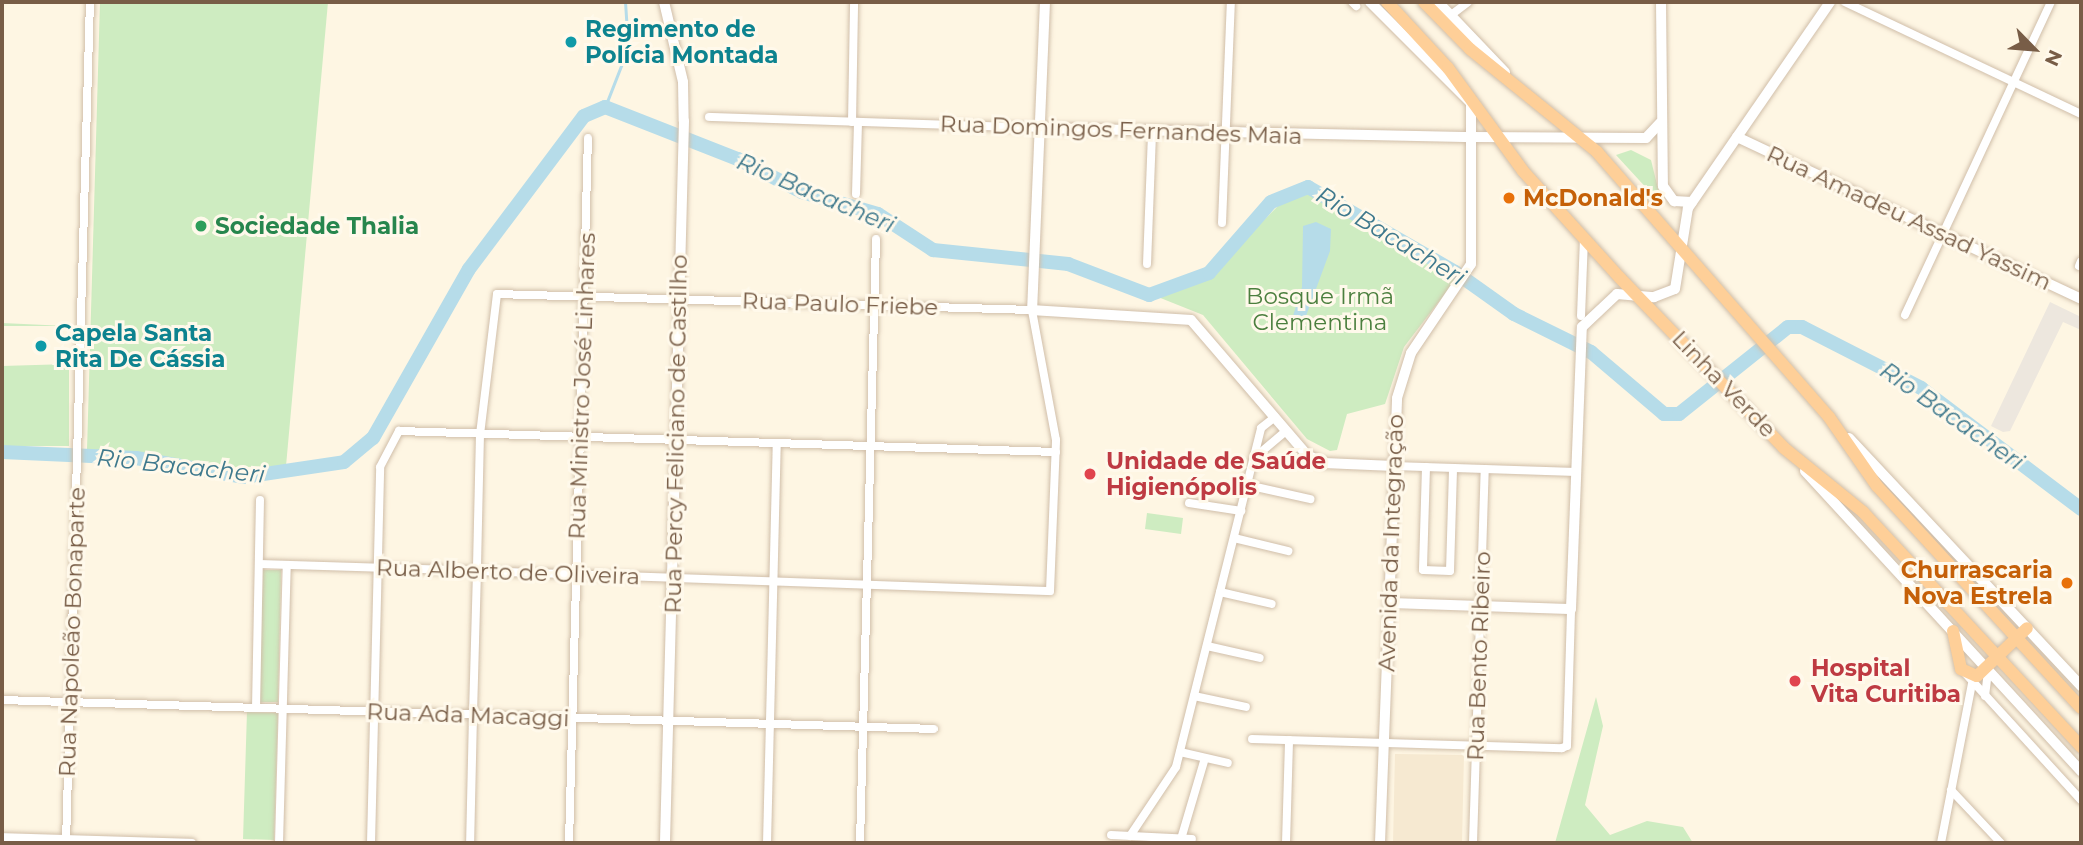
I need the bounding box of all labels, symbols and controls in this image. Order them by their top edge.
north arrow [1999,14,2069,84]
place label: Regimento de Polícia Montada [585,15,779,69]
marker: Regimento de Polícia Montada [563,34,579,50]
text: N [2040,46,2067,70]
street label: Rua Domingos Fernandes Maia [939,110,1303,150]
street label: Rua Amadeu Assad Yassim [1762,140,2056,296]
water label: Rio Bacacheri [733,147,899,239]
water label: Rio Bacacheri [1311,180,1471,292]
place label: McDonald's [1523,184,1663,212]
marker: McDonald's [1501,190,1517,206]
place label: Sociedade Thalia [215,212,419,240]
marker: Sociedade Thalia [193,218,209,234]
street label: Rua Ministro José Linhares [563,232,601,540]
street label: Rua Percy Feliciano de Castilho [659,254,693,614]
park label: Bosque Irmã Clementina [1246,282,1394,336]
street label: Rua Paulo Friebe [741,287,939,321]
place label: Capela Santa Rita De Cássia [55,319,225,373]
street label: Linha Verde [1666,325,1782,443]
marker: Capela Santa Rita De Cássia [33,338,49,354]
water label: Rio Bacacheri [1875,356,2029,476]
street label: Avenida da Integração [1373,414,1409,672]
water label: Rio Bacacheri [95,443,267,489]
place label: Unidade de Saúde Higienópolis [1106,447,1326,501]
marker: Unidade de Saúde Higienópolis [1080,464,1100,484]
street label: Rua Napoleão Bonaparte [53,487,91,777]
street label: Rua Bento Ribeiro [1462,551,1496,761]
street label: Rua Alberto de Oliveira [376,554,640,590]
place label: Churrascaria Nova Estrela [1901,556,2053,610]
marker: Churrascaria Nova Estrela [2059,575,2075,591]
place label: Hospital Vita Curitiba [1811,654,1961,708]
marker: Hospital Vita Curitiba [1785,671,1805,691]
street label: Rua Ada Macaggi [366,698,570,732]

